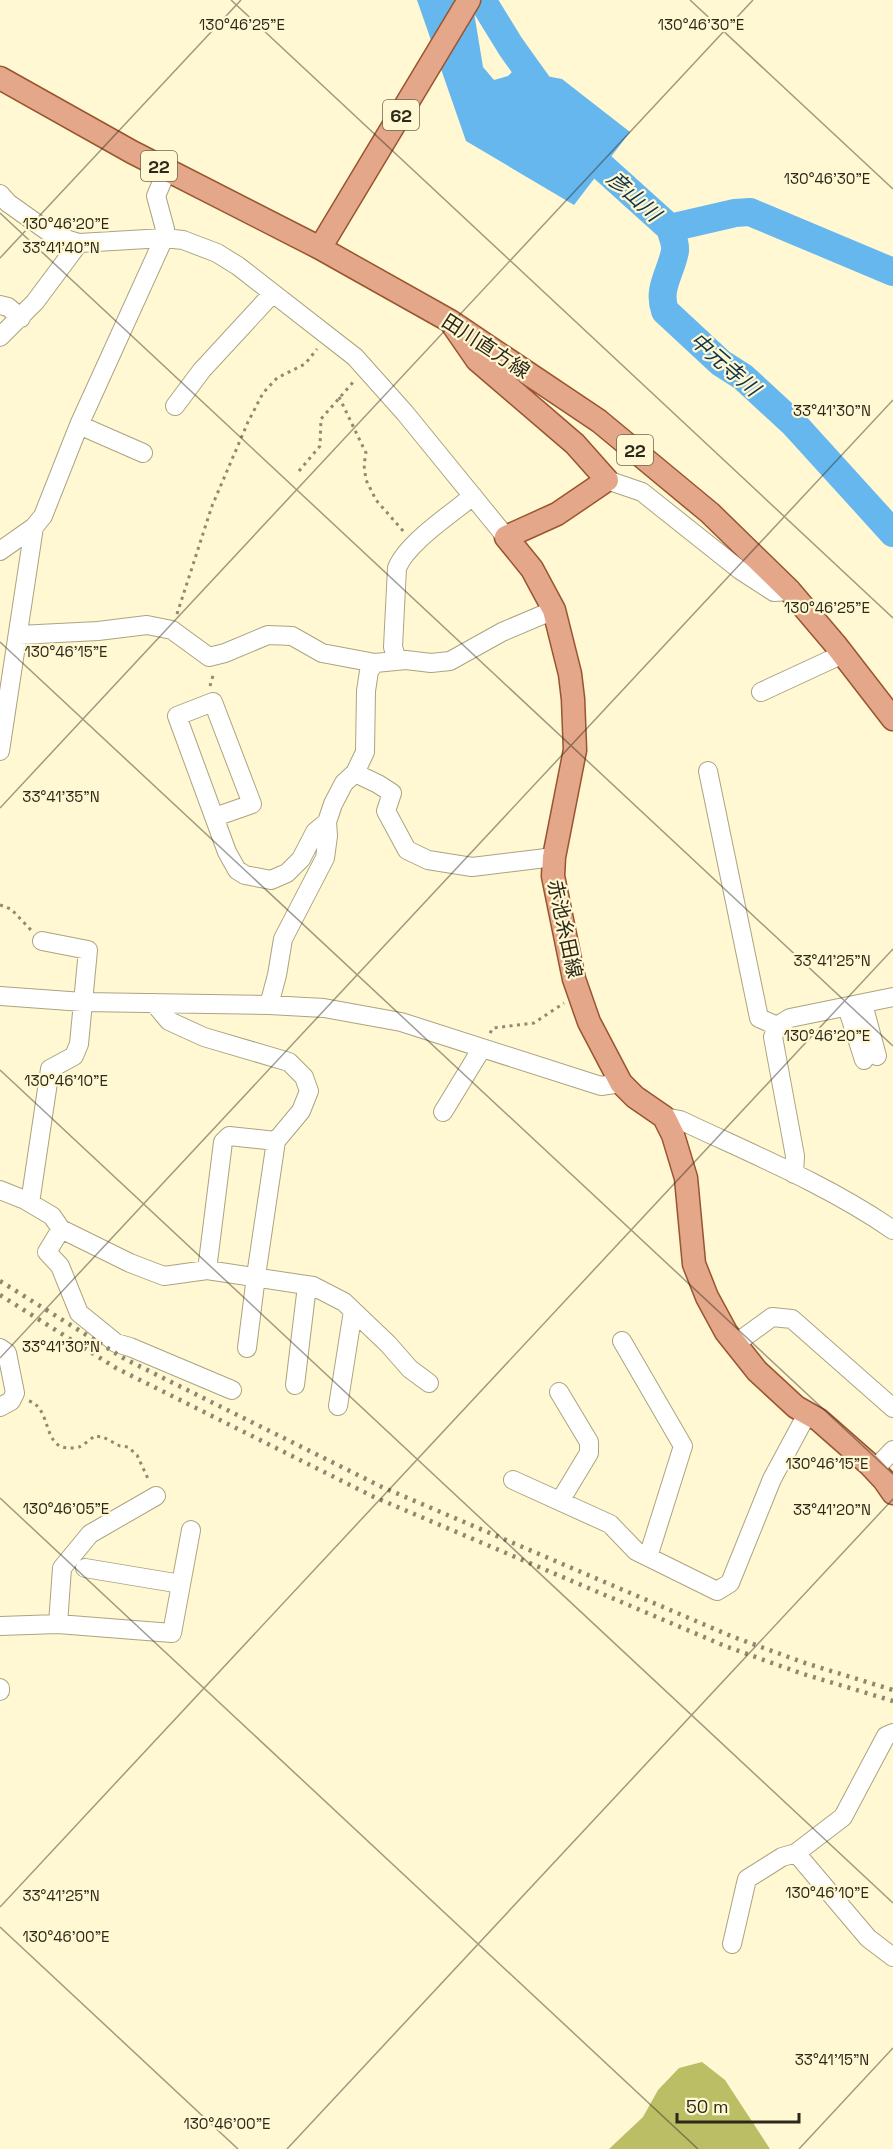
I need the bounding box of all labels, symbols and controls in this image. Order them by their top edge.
text: 130°46'25"E [199,15,285,34]
text: 130°46'30"E [658,15,744,34]
road number: 62 [383,100,419,130]
road number: 22 [141,151,177,181]
water label: 彦山川 [602,165,668,228]
text: 130°46'30"E [784,169,870,188]
text: 130°46'20"E [23,214,109,233]
text: 33°41'40"N [22,238,100,257]
street label: 田川直方線 [437,308,535,384]
water label: 中元寺川 [684,326,767,403]
text: 33°41'30"N [793,401,871,420]
road number: 22 [617,435,653,465]
text: 130°46'25"E [784,598,870,617]
text: 130°46'15"E [24,642,108,661]
text: 33°41'35"N [22,787,100,806]
street label: 赤池糸田線 [542,877,588,981]
text: 33°41'25"N [793,951,871,970]
text: 130°46'20"E [784,1026,870,1045]
text: 130°46'10"E [24,1071,108,1090]
text: 33°41'30"N [22,1337,100,1356]
text: 130°46'15"E [785,1454,869,1473]
text: 130°46'05"E [23,1499,109,1518]
text: 33°41'20"N [793,1500,871,1519]
text: 130°46'10"E [785,1883,869,1902]
text: 33°41'25"N [22,1886,100,1905]
text: 130°46'00"E [22,1927,110,1946]
text: 33°41'15"N [795,2050,869,2069]
scale bar [677,2086,798,2124]
text: 50 m [686,2095,728,2118]
text: 130°46'00"E [183,2114,271,2133]

